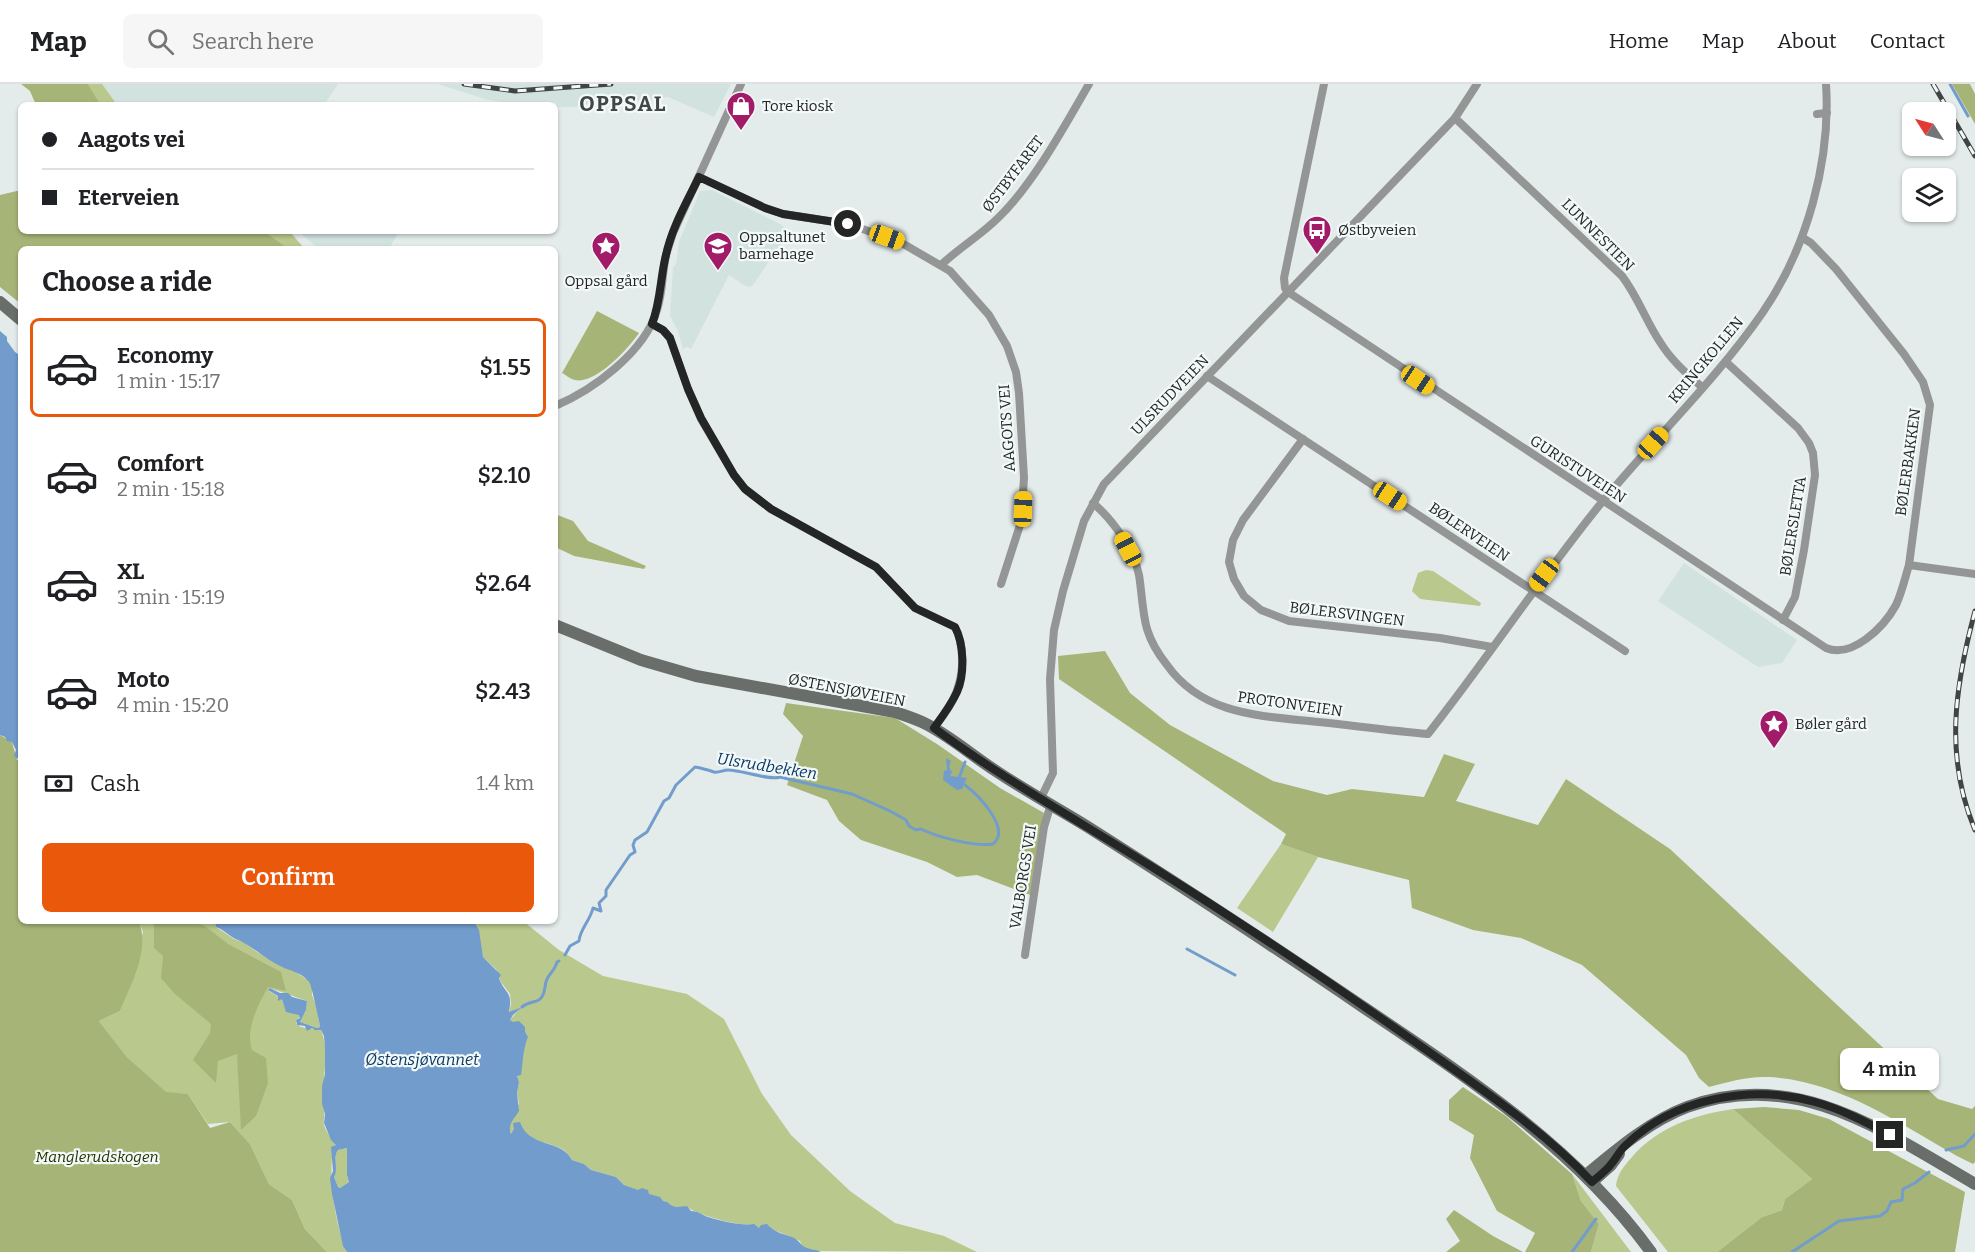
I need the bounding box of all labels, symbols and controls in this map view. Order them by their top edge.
search box [123,14,543,68]
text: Map [30,25,87,58]
icon: search [144,25,177,58]
text: Search here [192,28,314,55]
text: Home [1609,28,1669,54]
text: Map [1702,28,1744,54]
text: About [1777,28,1837,54]
text: Contact [1870,28,1945,54]
shop icon: Tore kiosk [725,90,757,132]
district label: OPPSAL [579,91,667,117]
place label: Tore kiosk [762,97,834,115]
north arrow [1902,102,1956,156]
map controls [1902,102,1956,222]
text: Aagots vei [78,126,185,153]
street label: ØSTBYFARET [978,132,1048,216]
button: layers [1902,168,1956,222]
text: Eterveien [78,184,179,211]
street label: LUNNESTIEN [1558,195,1638,275]
route start [834,210,861,237]
bus stop icon: Østbyveien [1301,214,1333,256]
place label: Østbyveien [1338,221,1417,239]
car [867,222,907,252]
place label: Oppsaltunet barnehage [739,228,826,263]
place icon: Oppsal gård [590,230,622,272]
school or university icon: Oppsaltunet barnehage [702,230,734,272]
text: Choose a ride [42,266,212,298]
place label: Oppsal gård [564,272,648,290]
street label: KRINGKOLLEN [1665,313,1747,407]
icon: car [45,341,99,395]
text: Economy [117,342,213,369]
street label: ULSRUDVEIEN [1127,351,1213,439]
text: $1.55 [479,354,531,381]
car [1398,362,1438,398]
text: 1 min · 15:17 [117,369,220,393]
street label: AAGOTS VEI [995,384,1019,472]
street label: BØLERBAKKEN [1892,407,1924,517]
car [1634,424,1672,462]
street label: GURISTUVEIEN [1527,431,1630,507]
icon: car [45,449,99,503]
text: Comfort [117,450,204,477]
text: $2.10 [478,462,531,489]
street label: BØLERSLETTA [1776,475,1810,577]
text: 2 min · 15:18 [117,477,225,501]
car [1370,479,1410,513]
car [1013,491,1033,527]
street label: BØLERVEIEN [1425,499,1513,566]
car [1112,529,1144,569]
car [1526,555,1562,595]
icon: car [45,557,99,611]
text: XL [117,558,144,585]
text: $2.64 [474,570,531,597]
text: 3 min · 15:19 [117,585,225,609]
street label: BØLERSVINGEN [1288,598,1406,630]
icon: car [45,665,99,719]
text: Moto [117,666,170,693]
street label: ØSTENSJØVEIEN [787,670,907,710]
text: $2.43 [475,678,531,705]
street label: PROTONVEIEN [1236,688,1344,720]
text: 4 min · 15:20 [117,693,229,717]
place icon: Bøler gård [1758,708,1790,750]
place label: Bøler gård [1795,715,1867,733]
water label: Ulsrudbekken [716,749,818,783]
icon: cash [42,767,75,800]
text: Cash [90,770,140,797]
text: 1.4 km [476,771,534,795]
street label: VALBORGS VEI [1006,824,1040,930]
button: Confirm [42,843,534,912]
callout: 4 min [1840,1048,1940,1090]
water label: Østensjøvannet [365,1050,479,1069]
text: 4 min [1863,1057,1916,1081]
route end [1876,1121,1903,1148]
park label: Manglerudskogen [35,1148,159,1166]

